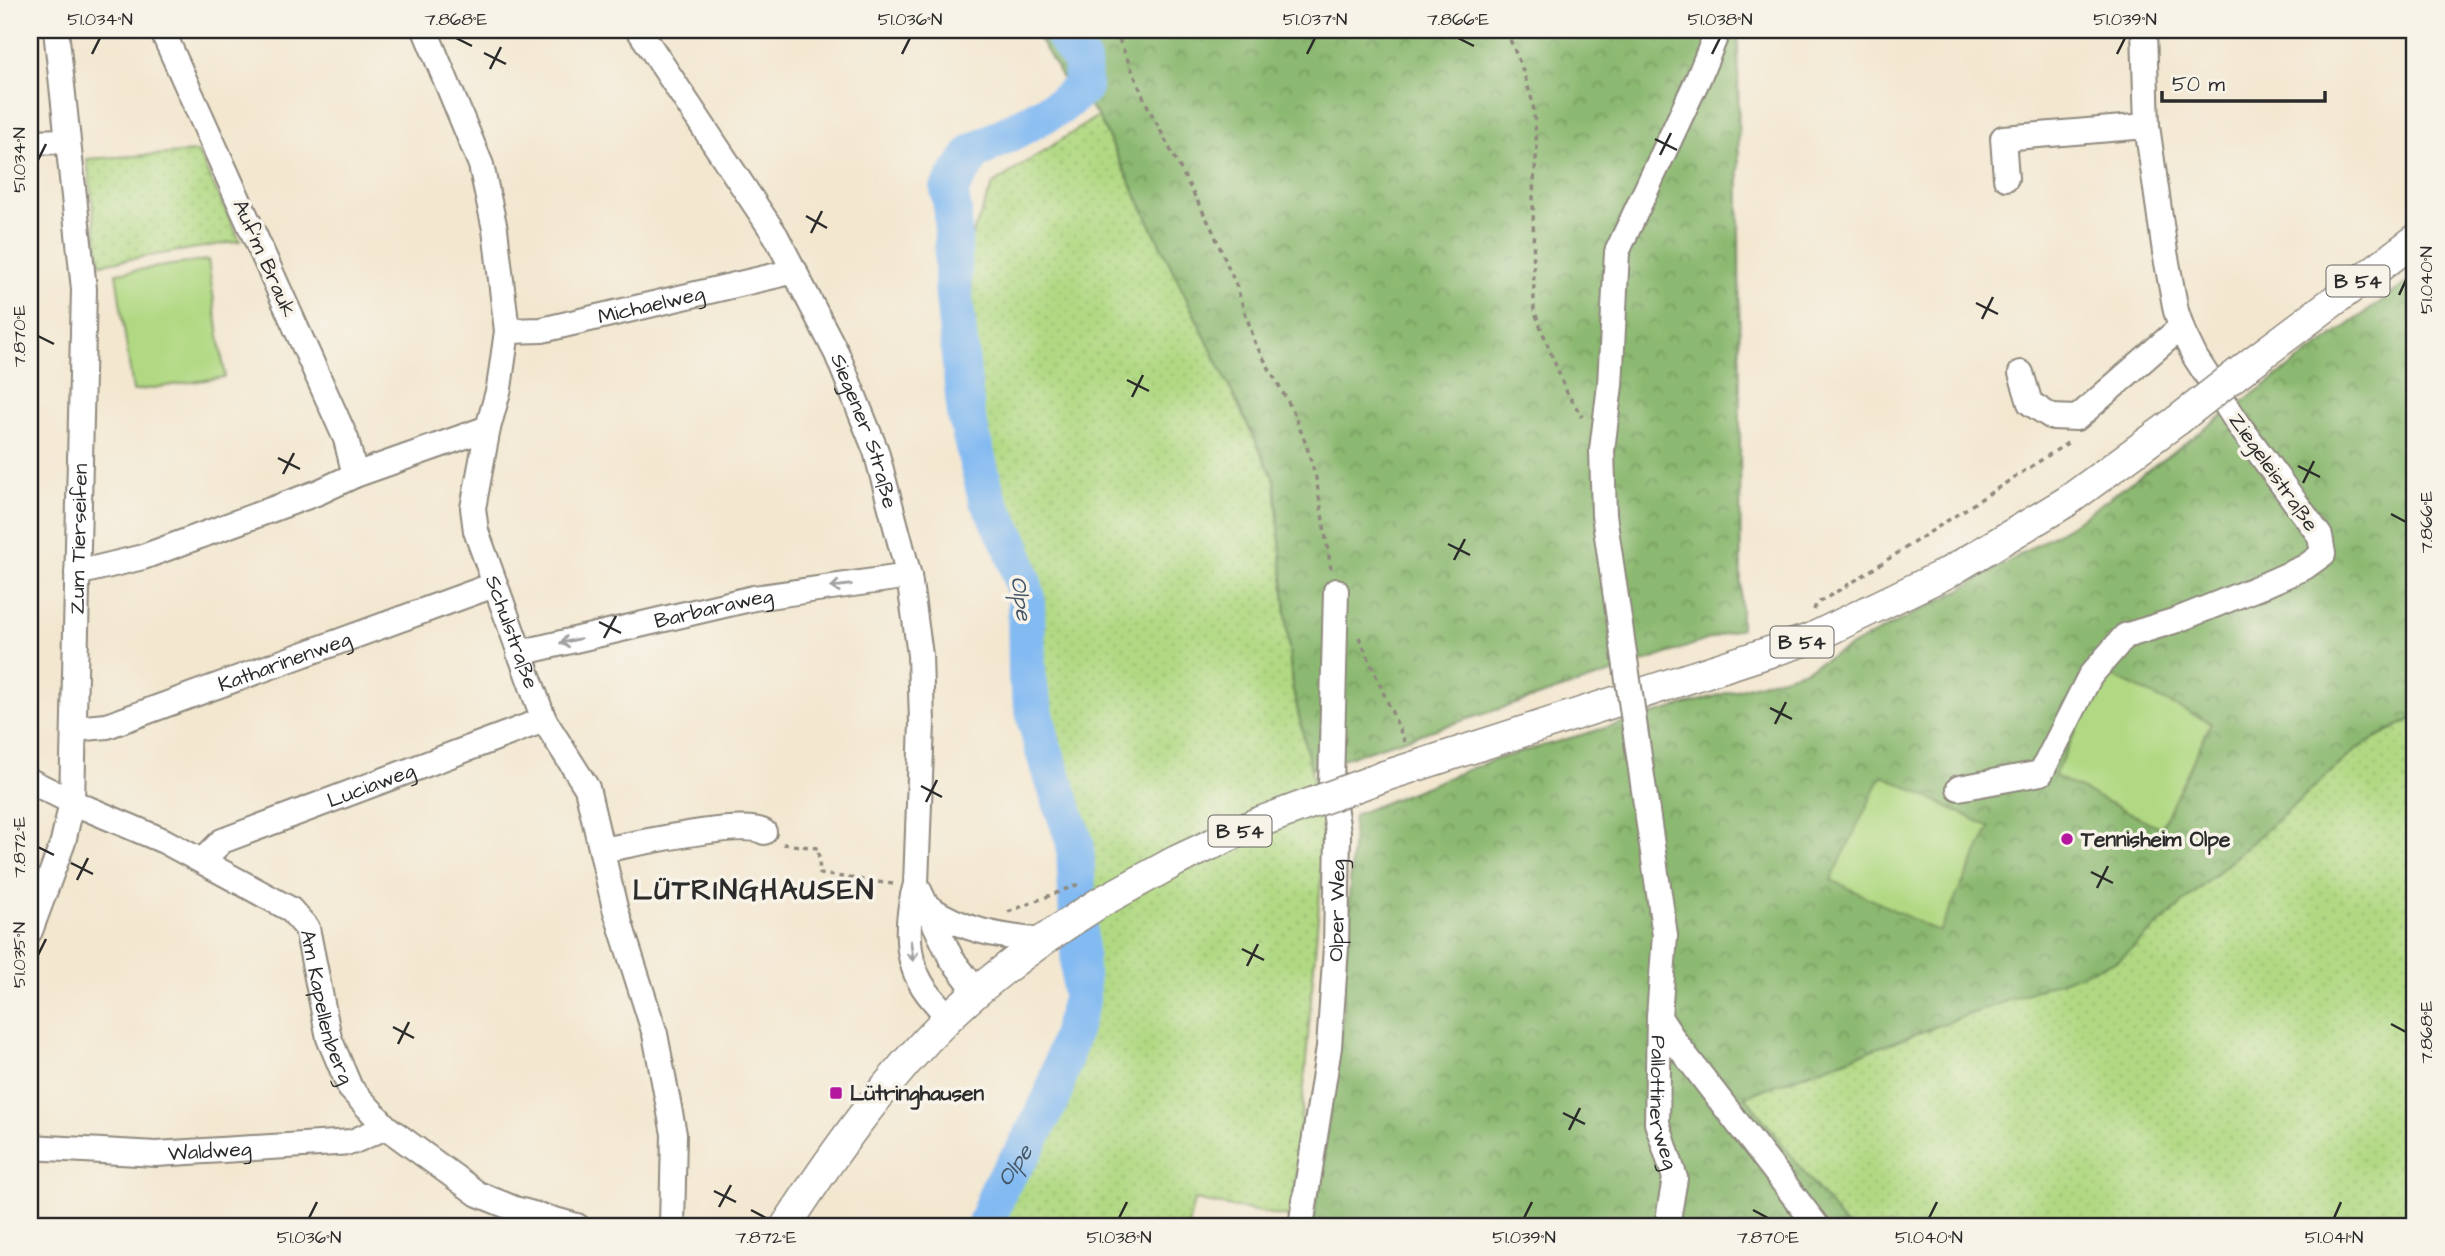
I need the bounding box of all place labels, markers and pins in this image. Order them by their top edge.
place label: Tennisheim Olpe [2080,825,2231,855]
marker: Tennisheim Olpe [2059,831,2075,847]
place label: Lütringhausen [850,1079,984,1110]
marker: Lütringhausen [828,1085,844,1101]

